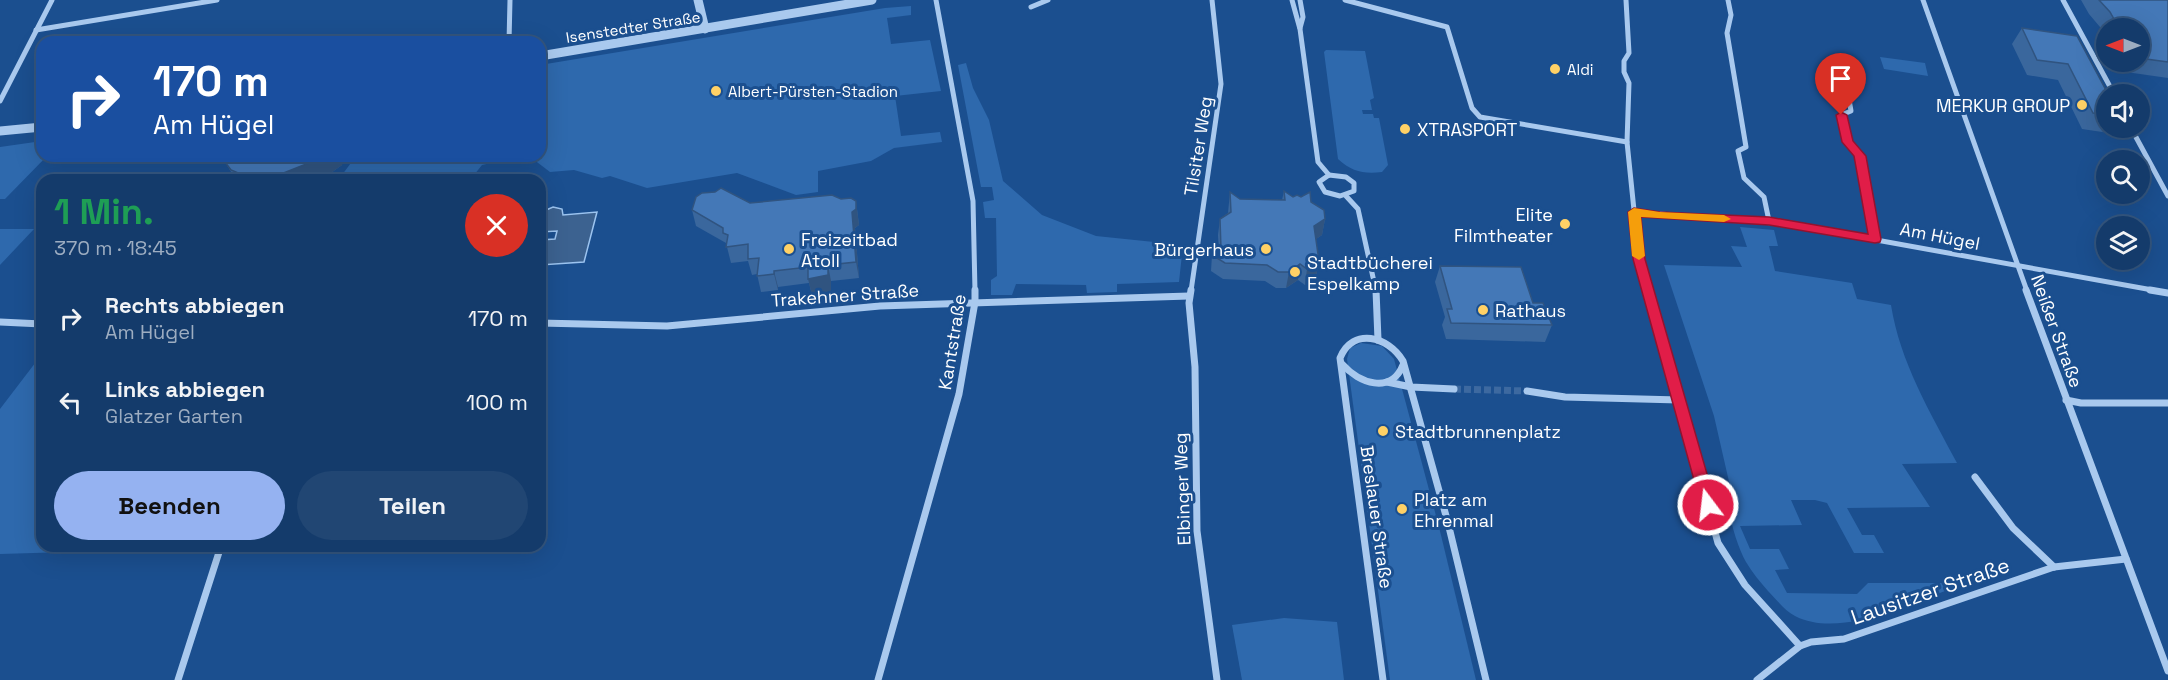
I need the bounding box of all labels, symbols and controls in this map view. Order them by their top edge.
street label: Isenstedter Straße [564,7,702,47]
north arrow [2096,18,2150,72]
map controls [2096,18,2150,270]
pin [1815,53,1866,115]
text: 170 m [153,55,269,108]
icon: right [54,60,132,138]
place label: Aldi [1567,60,1593,79]
marker: Aldi [1548,62,1562,76]
icon: arrive [1824,62,1857,95]
place label: Albert-Pürsten-Stadion [728,82,898,101]
marker: Albert-Pürsten-Stadion [709,84,723,98]
button: sound [2096,84,2150,138]
street label: Tilsiter Weg [1179,94,1217,198]
place label: MERKUR GROUP [1936,94,2070,117]
marker: MERKUR GROUP [2075,98,2089,112]
text: Am Hügel [153,107,274,142]
place label: XTRASPORT [1417,118,1518,141]
marker: XTRASPORT [1398,122,1412,136]
button: search [2096,150,2150,204]
text: 1 Min. [54,189,154,235]
button: close [465,194,528,257]
place label: Elite Filmtheater [1454,203,1553,247]
button: layers [2096,216,2150,270]
marker: Elite Filmtheater [1558,217,1572,231]
street label: Am Hügel [1898,217,1982,255]
place label: Freizeitbad Atoll [801,228,898,272]
text: 370 m · 18:45 [54,235,177,261]
place label: Bürgerhaus [1154,238,1254,261]
marker: Freizeitbad Atoll [782,242,796,256]
marker: Bürgerhaus [1259,242,1273,256]
place label: Stadtbücherei Espelkamp [1307,251,1433,295]
marker: Stadtbücherei Espelkamp [1288,265,1302,279]
street label: Neißer Straße [2026,271,2088,391]
street label: Trakehner Straße [770,278,920,312]
text: Rechts abbiegen [105,291,285,319]
street label: Kantstraße [933,292,971,392]
place label: Rathaus [1495,299,1566,322]
icon: right [54,302,87,335]
marker: Rathaus [1476,303,1490,317]
text: 170 m [468,304,528,332]
text: Am Hügel [105,319,195,345]
text: Links abbiegen [105,375,265,403]
icon: left [54,386,87,419]
text: 100 m [466,388,528,416]
text: Glatzer Garten [105,403,243,429]
place label: Stadtbrunnenplatz [1395,420,1561,443]
marker: Stadtbrunnenplatz [1376,424,1390,438]
street label: Elbinger Weg [1169,432,1195,546]
street label: Breslauer Straße [1356,444,1398,590]
button: Beenden [54,471,285,540]
button: Teilen [297,471,528,540]
position arrow [1676,473,1740,537]
place label: Platz am Ehrenmal [1414,488,1494,532]
marker: Platz am Ehrenmal [1395,502,1409,516]
street label: Lausitzer Straße [1847,551,2013,631]

